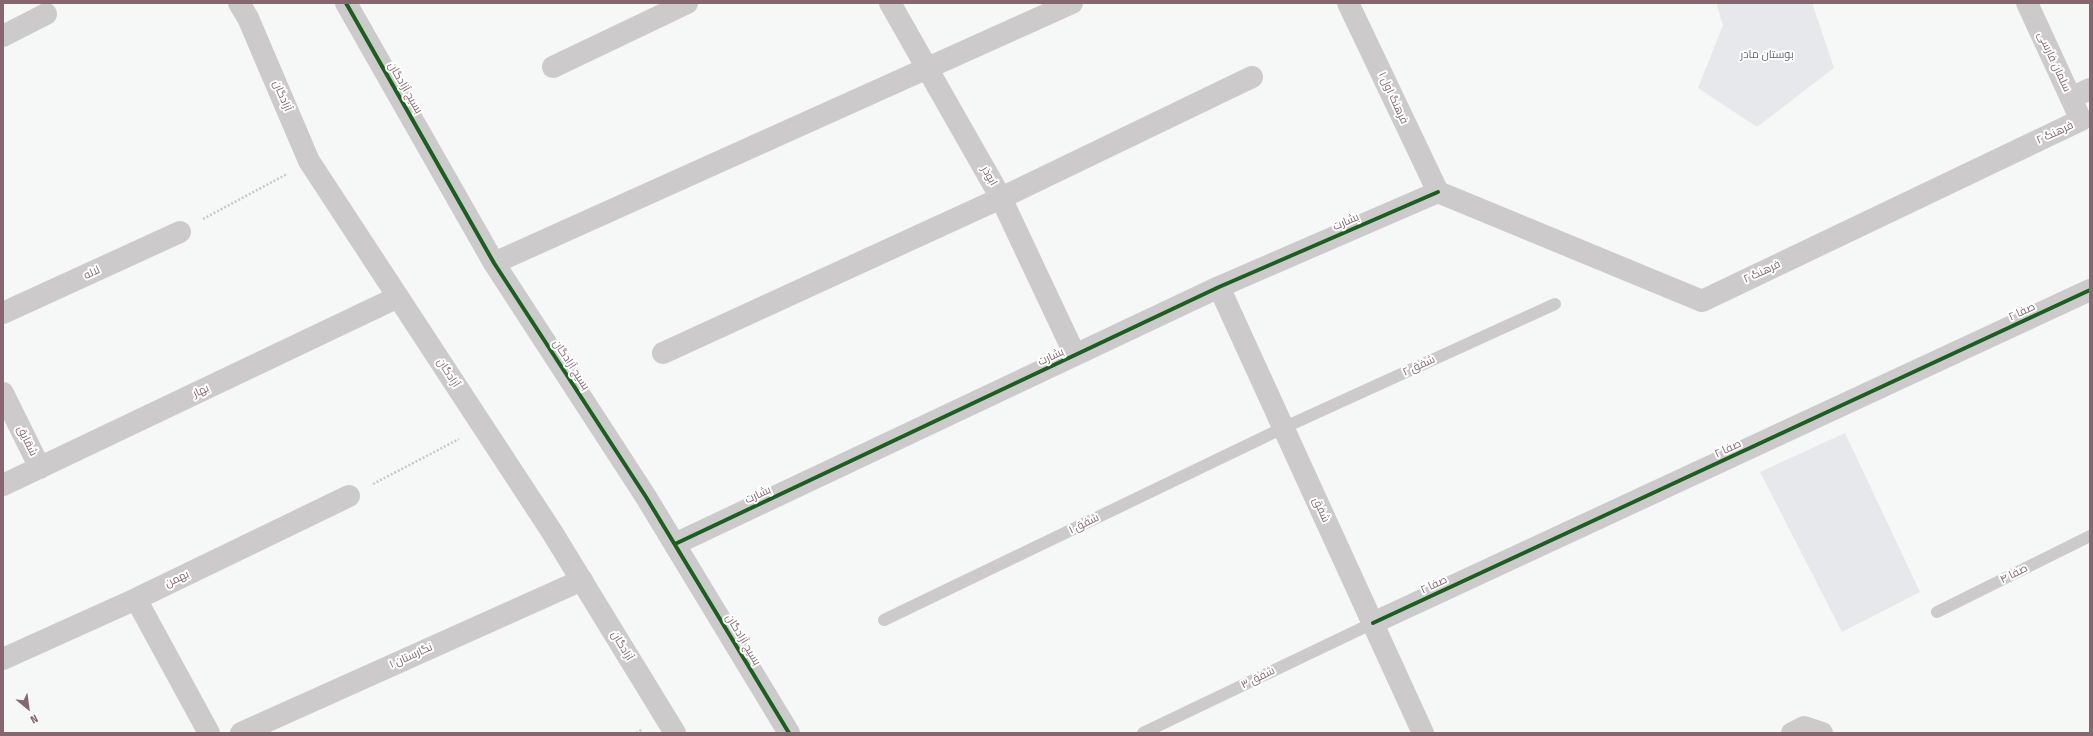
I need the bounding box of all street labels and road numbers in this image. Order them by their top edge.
street label: سلمان فارسی [2034,30,2074,94]
street label: بسیج آزادگان [385,60,425,116]
street label: فرهنگ اول ۱ [1375,70,1411,126]
street label: آزادگان [270,79,294,113]
street label: فرهنگ ۲ [2034,119,2076,147]
street label: ابوذر [978,164,1000,188]
street label: بشارت [1331,211,1361,233]
street label: فرهنگ ۲ [1741,258,1783,286]
street label: لاله [82,264,102,282]
street label: صفا ۲ [2007,300,2037,324]
street label: بسیج آزادگان [550,337,592,393]
street label: بشارت [1036,345,1066,369]
street label: شفق ۲ [1401,353,1437,379]
street label: آزادگان [434,356,462,390]
street label: بهار [191,382,211,400]
street label: شقایق [14,424,40,458]
street label: صفا ۲ [1713,437,1743,461]
street label: بشارت [743,483,773,507]
street label: شفق [1310,495,1332,525]
street label: شفق ۱ [1067,511,1101,537]
street label: صفا ۴ [1998,562,2030,586]
street label: بهمن [163,568,191,590]
street label: صفا ۲ [1419,573,1449,597]
street label: بسیج آزادگان [723,612,763,668]
street label: آزادگان [608,629,636,663]
street label: نگارستان ۱ [387,641,435,671]
street label: شفق ۳ [1239,664,1277,692]

